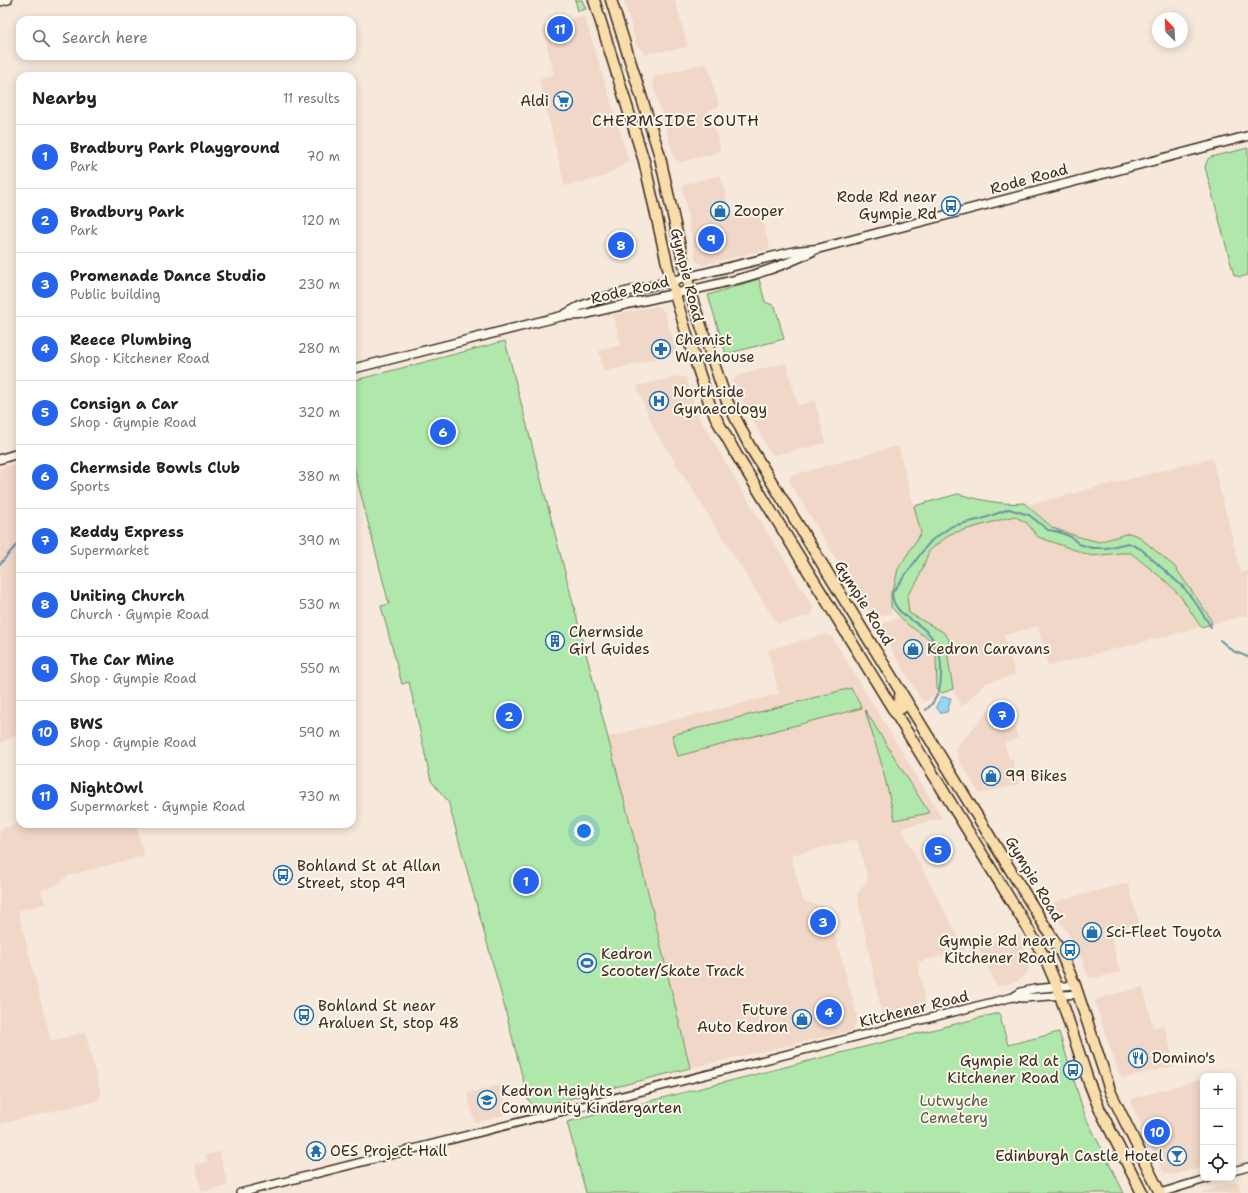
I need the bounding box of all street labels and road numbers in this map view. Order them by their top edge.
street label: Rode Road [988,159,1071,199]
street label: Gympie Road [666,226,708,325]
street label: Rode Road [589,271,672,309]
street label: Gympie Road [830,557,898,650]
street label: Gympie Road [1001,833,1068,926]
street label: Kitchener Road [857,986,971,1032]

